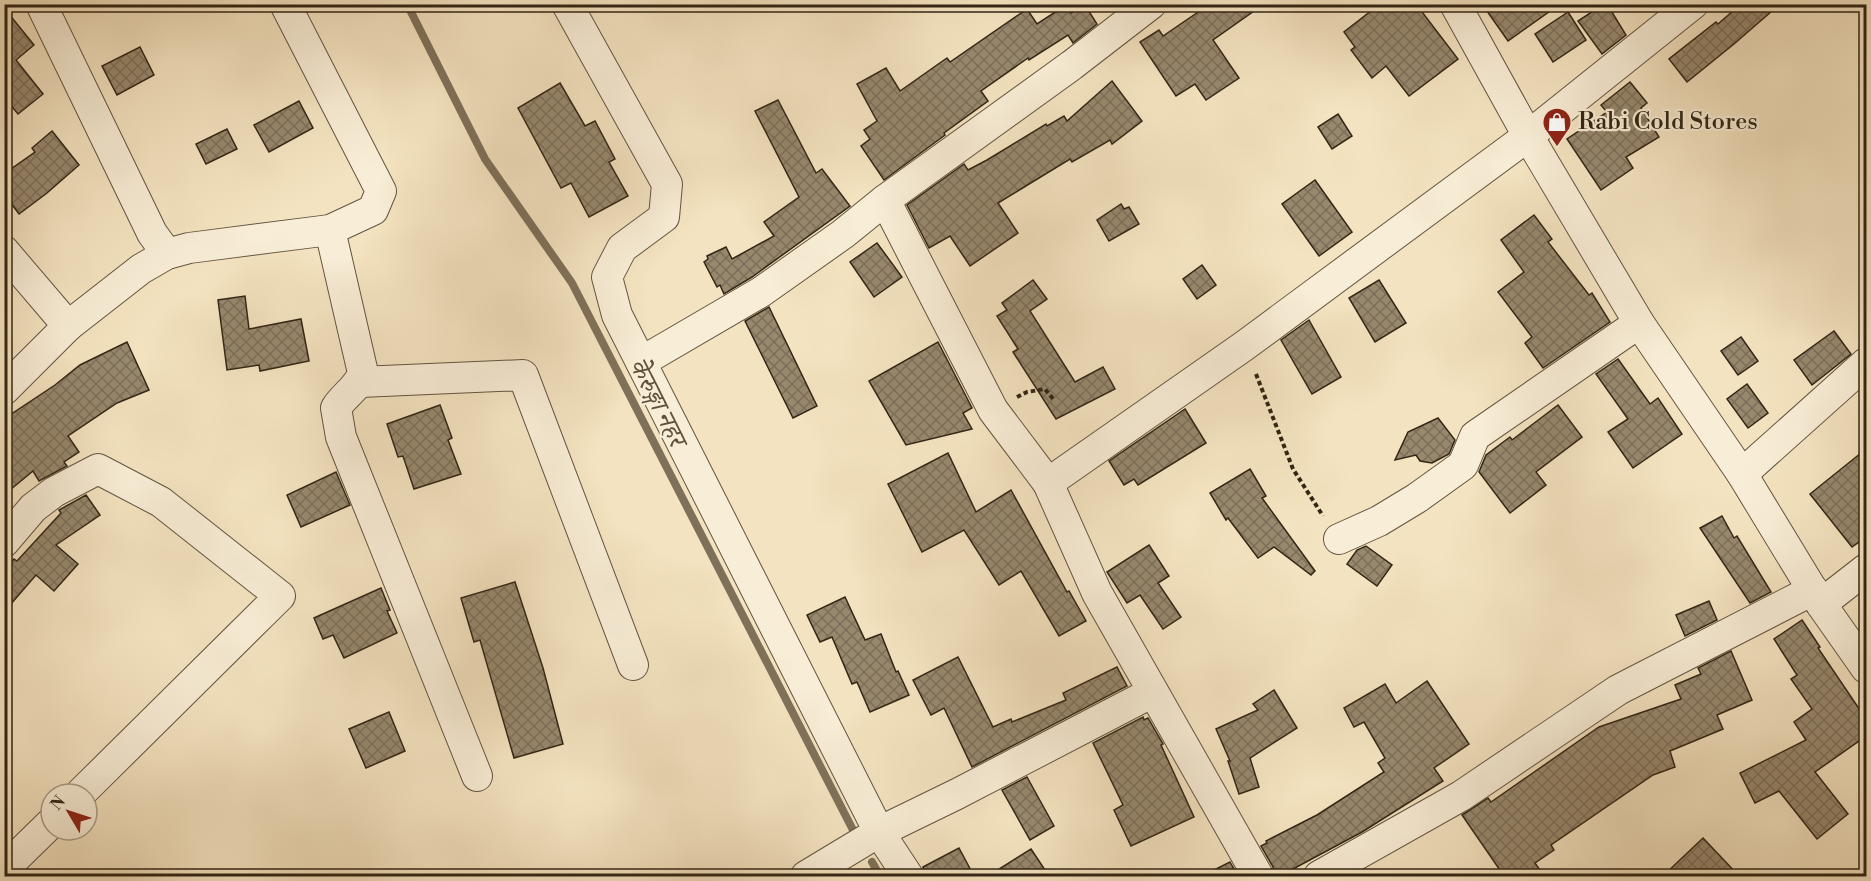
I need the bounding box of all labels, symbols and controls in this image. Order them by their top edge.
shop icon: Rabi Cold Stores [1541,106,1573,148]
place label: Rabi Cold Stores [1578,107,1758,137]
water label: केेरुङ्गा नहर [621,353,695,456]
north arrow [39,782,99,842]
text: N [46,792,70,814]

